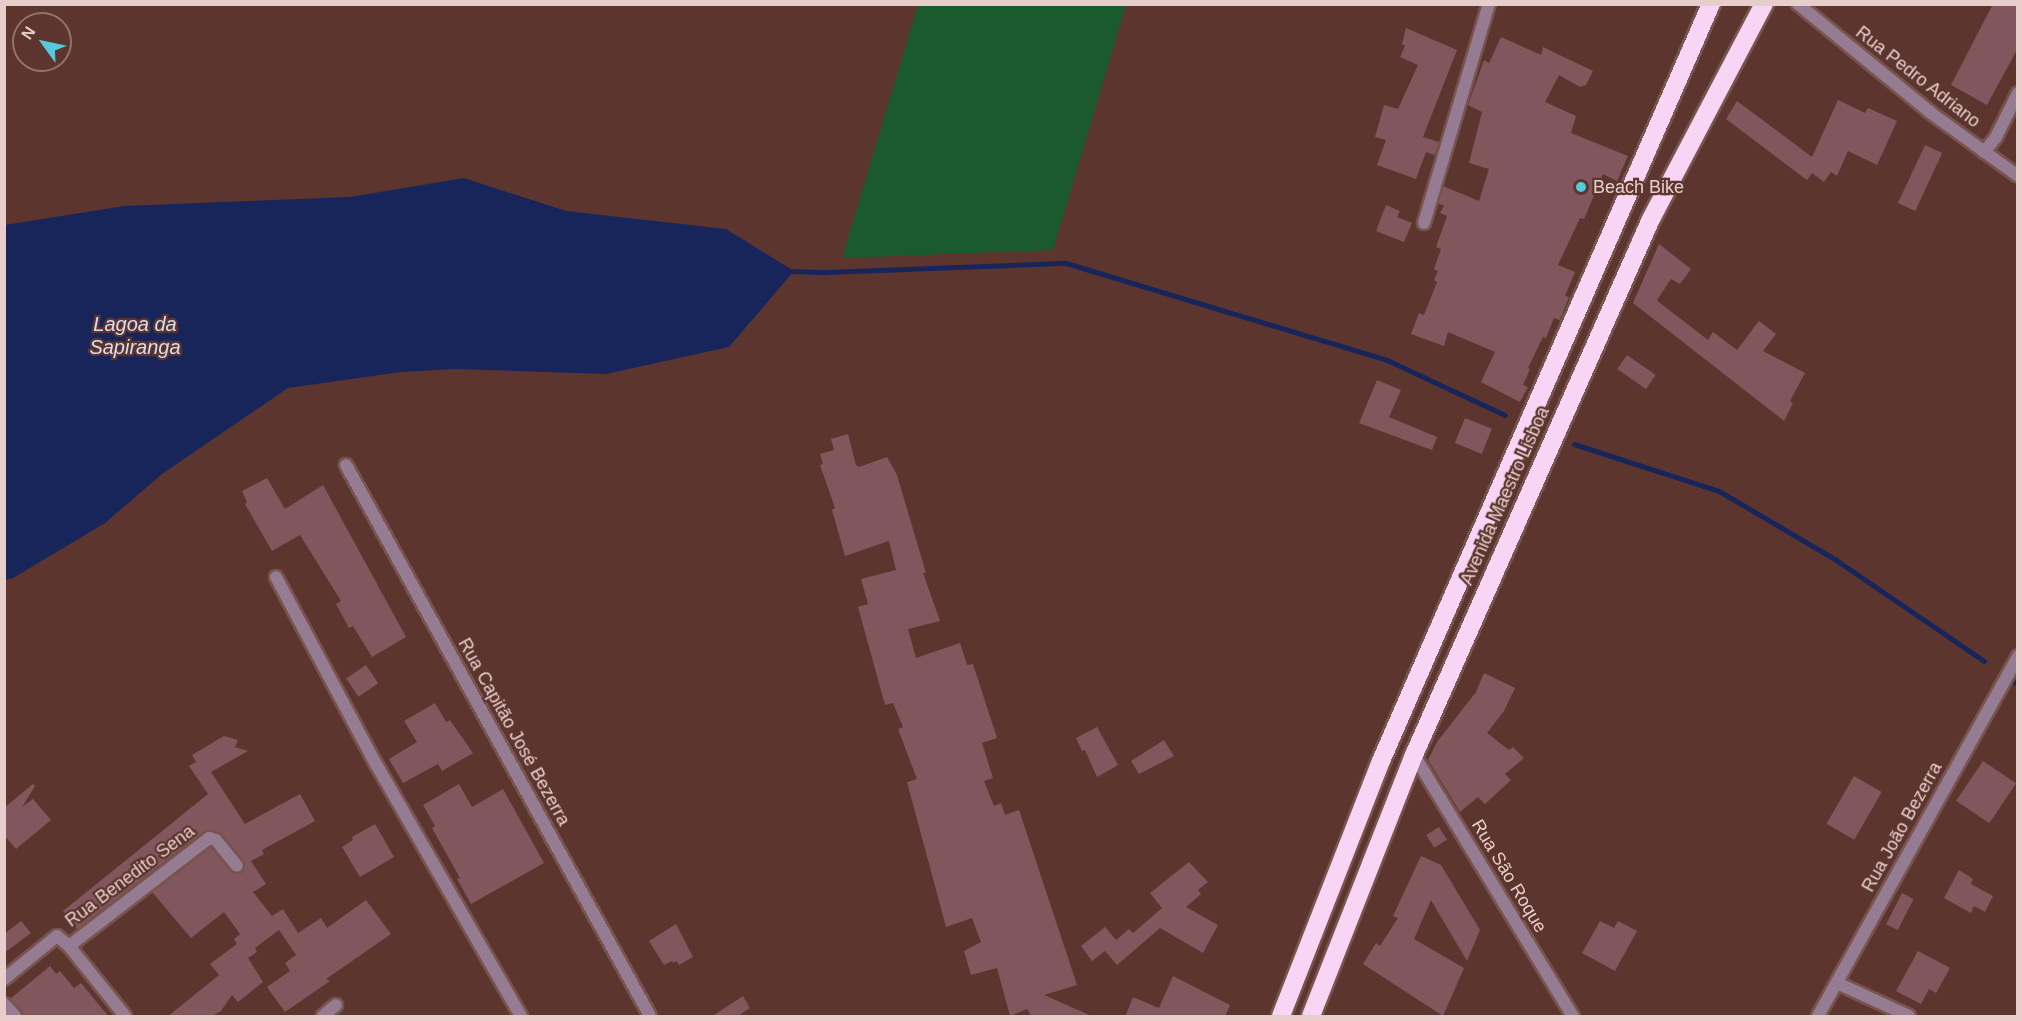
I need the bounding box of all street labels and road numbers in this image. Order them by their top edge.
street label: Rua Pedro Adriano [1851,21,1985,133]
street label: Avenida Maestro Lisboa [1456,404,1554,588]
street label: Rua Capitão José Bezerra [453,634,575,830]
street label: Rua João Bezerra [1857,758,1947,896]
street label: Rua São Roque [1467,816,1551,936]
street label: Rua Benedito Sena [61,820,199,932]

